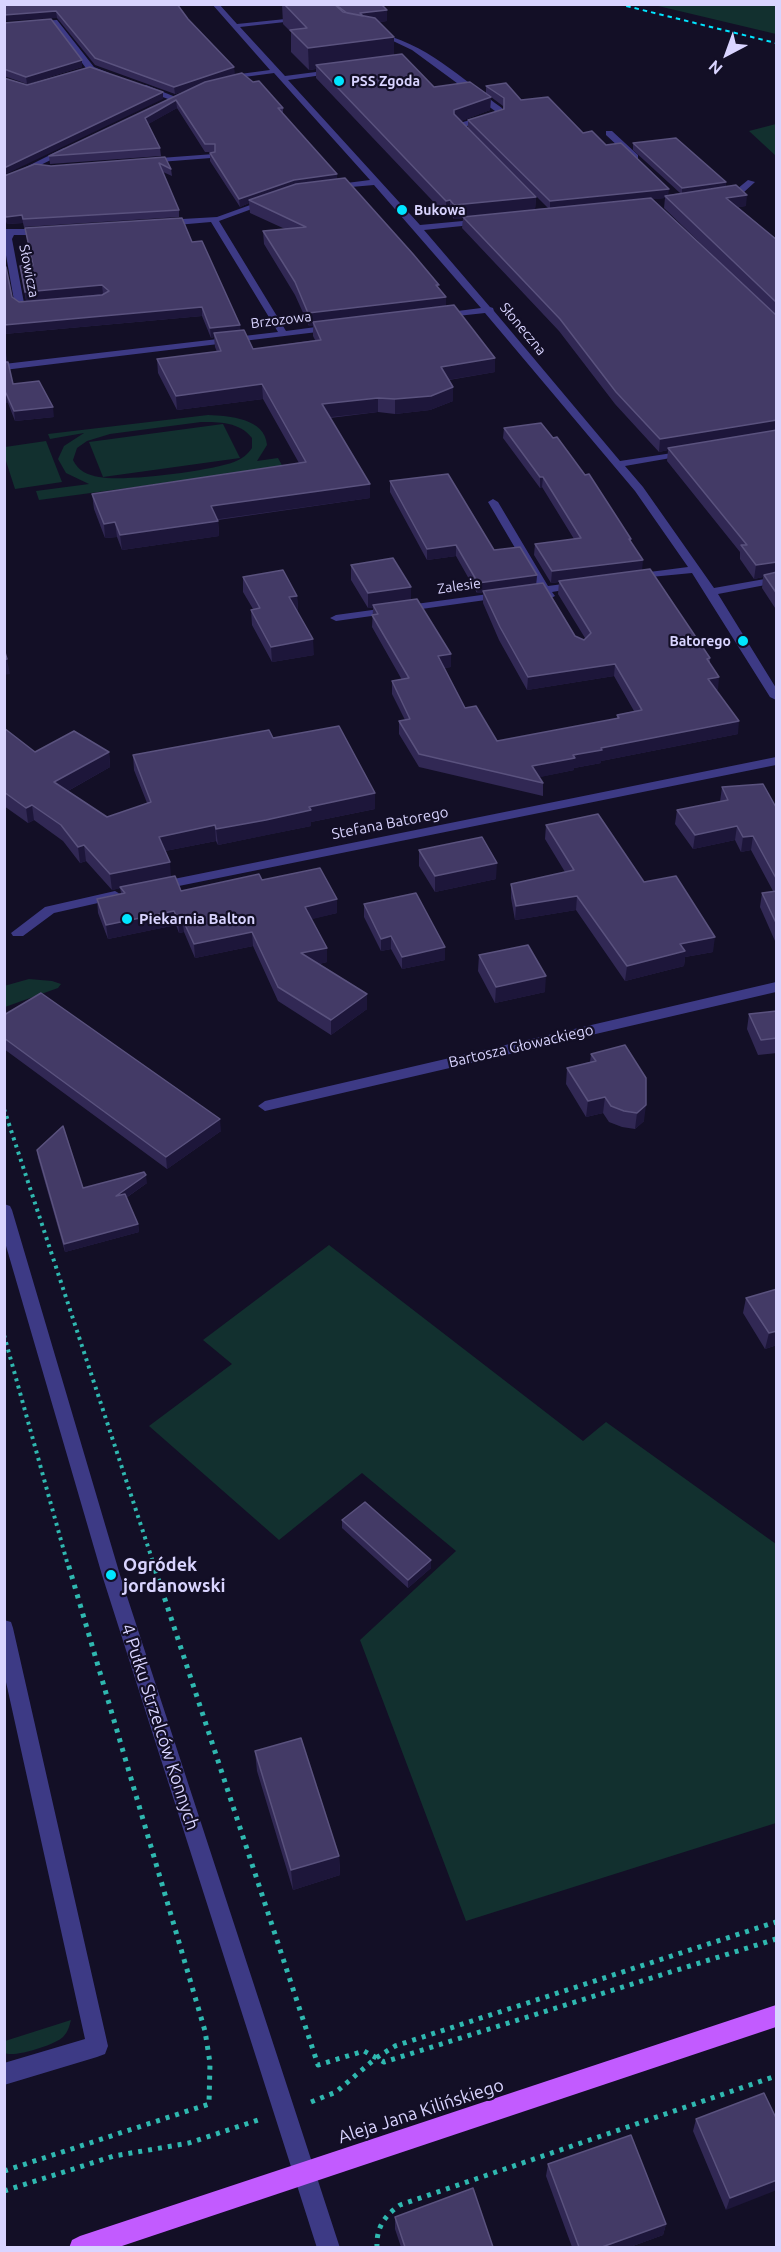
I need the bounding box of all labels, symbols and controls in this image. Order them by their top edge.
north arrow [697,24,757,84]
text: N [705,57,726,78]
place label: PSS Zgoda [351,73,420,89]
marker: PSS Zgoda [332,74,346,88]
place label: Bukowa [414,202,466,218]
marker: Bukowa [395,203,409,217]
street label: Słowicza [16,243,42,299]
street label: Słoneczna [496,299,550,359]
street label: Brzozowa [250,308,312,332]
street label: Zalesie [436,575,482,597]
place label: Batorego [669,633,731,649]
marker: Batorego [736,634,750,648]
street label: Stefana Batorego [330,803,450,843]
place label: Piekarnia Balton [139,910,255,928]
marker: Piekarnia Balton [120,912,134,926]
street label: Bartosza Głowackiego [447,1021,595,1071]
place label: Ogródek jordanowski [123,1554,226,1596]
marker: Ogródek jordanowski [104,1568,118,1582]
street label: 4 Pułku Strzelców Konnych [116,1621,204,1833]
street label: Aleja Jana Kilińskiego [335,2074,507,2148]

